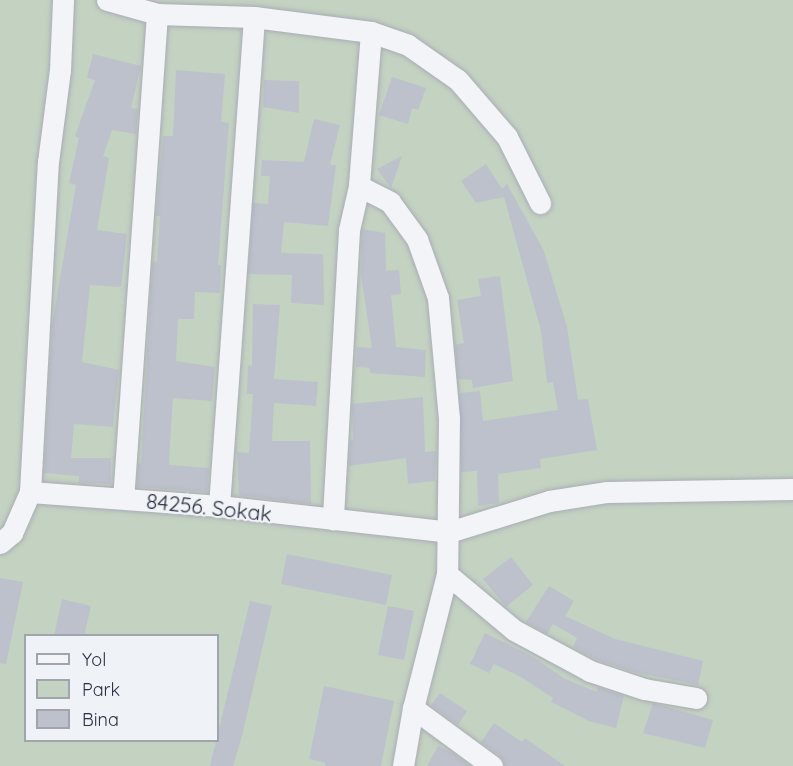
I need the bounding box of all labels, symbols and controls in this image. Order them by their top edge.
street label: 84256. Sokak [145,488,273,526]
legend [24,634,219,742]
text: Yol [82,648,106,671]
text: Park [82,678,120,701]
text: Bina [82,708,119,731]

